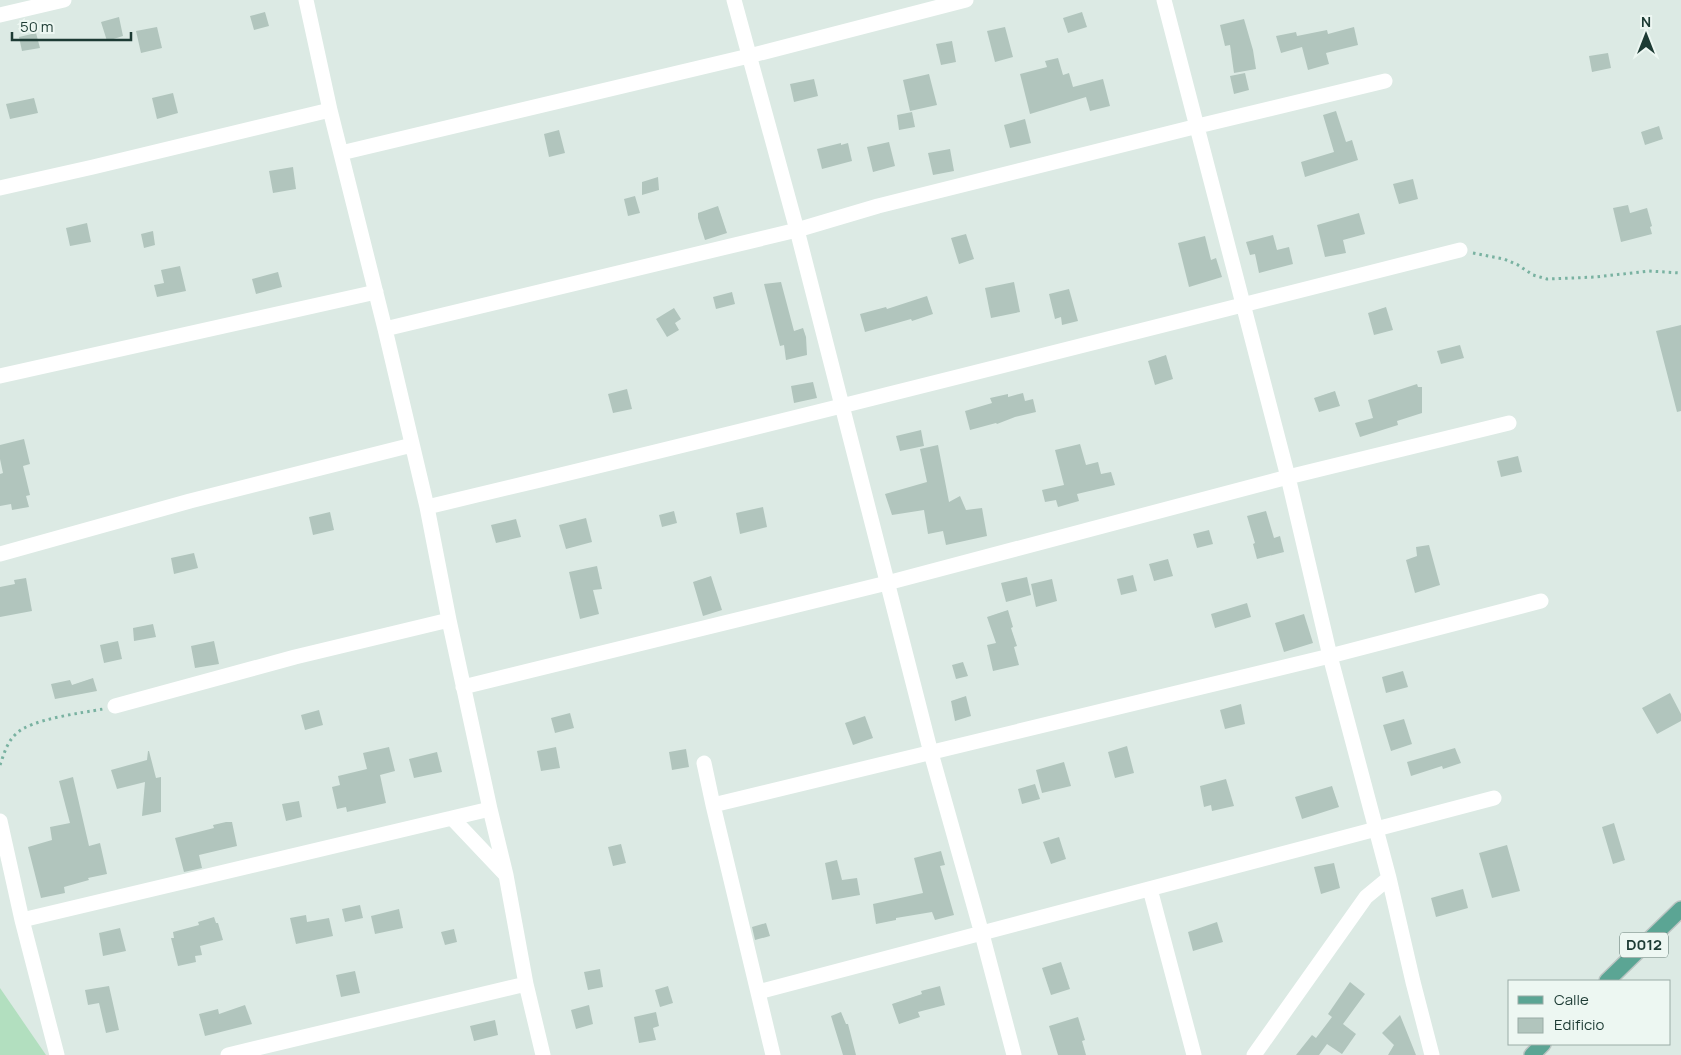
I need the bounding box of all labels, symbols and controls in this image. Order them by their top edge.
scale bar [12,10,131,42]
north arrow [1621,10,1671,60]
text: N [1641,12,1651,31]
text: 50 m [20,16,54,37]
road number: D012 [1620,932,1668,958]
legend [1508,980,1671,1045]
text: Calle [1554,989,1589,1010]
text: Edificio [1554,1014,1605,1035]

